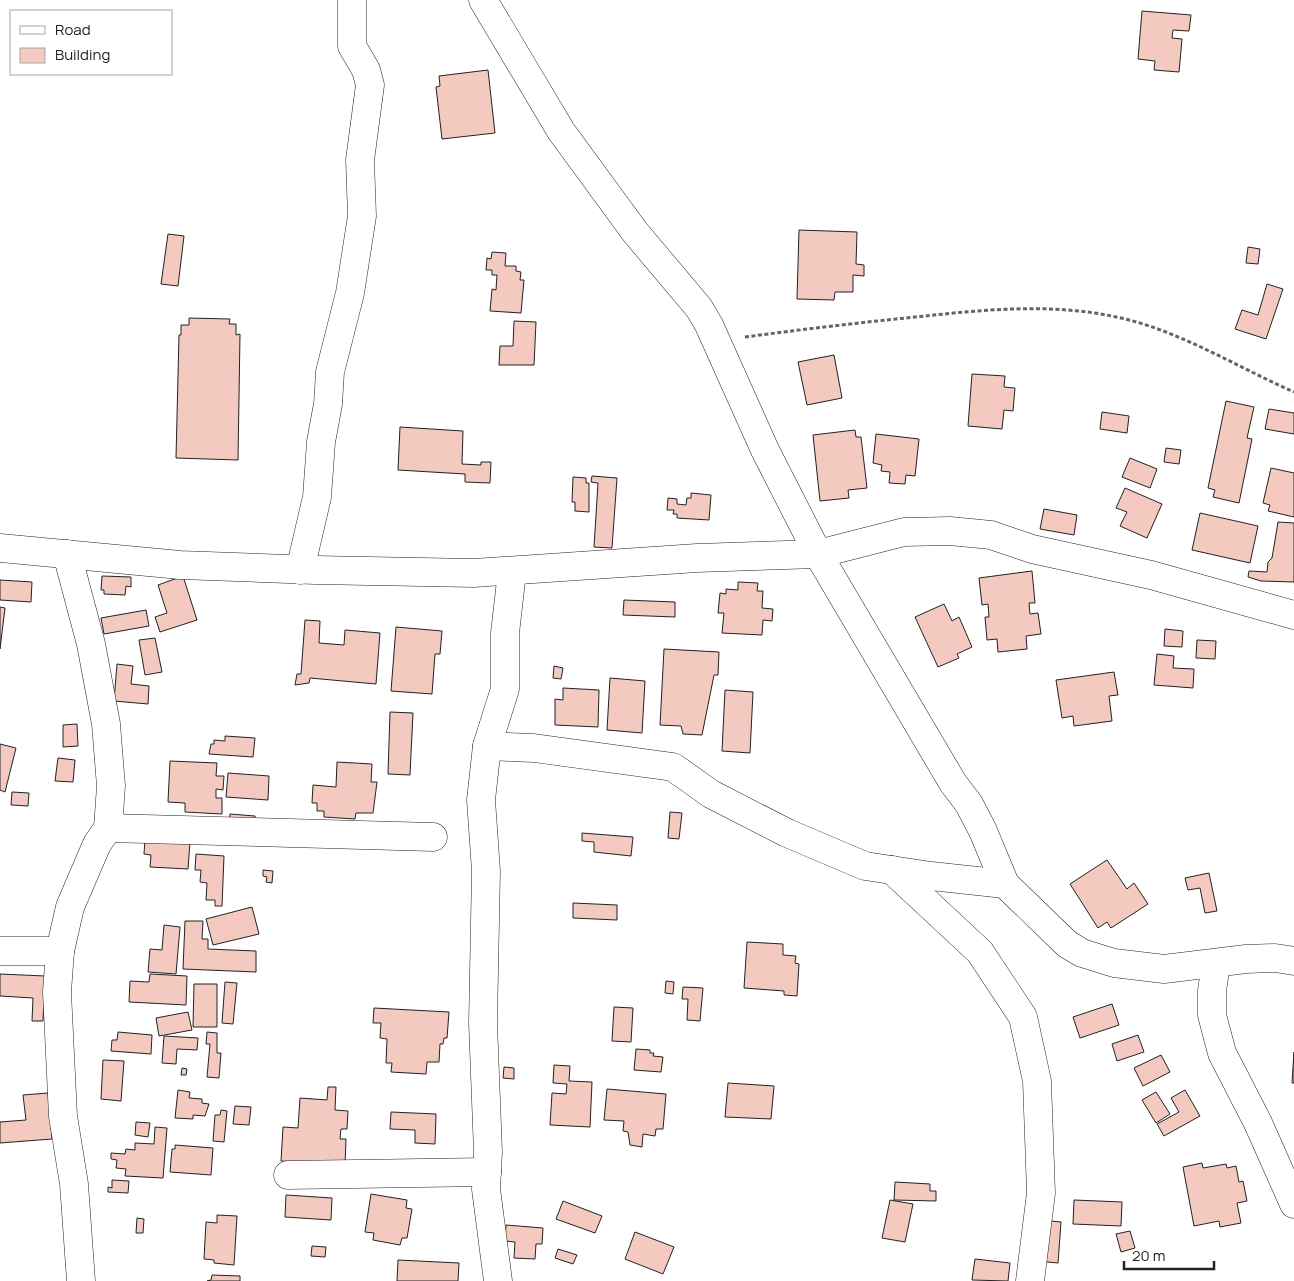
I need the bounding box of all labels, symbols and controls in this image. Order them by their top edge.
legend [10,10,172,75]
text: Road [55,19,91,40]
text: Building [55,44,110,65]
scale bar [1124,1238,1214,1270]
text: 20 m [1132,1245,1165,1266]

